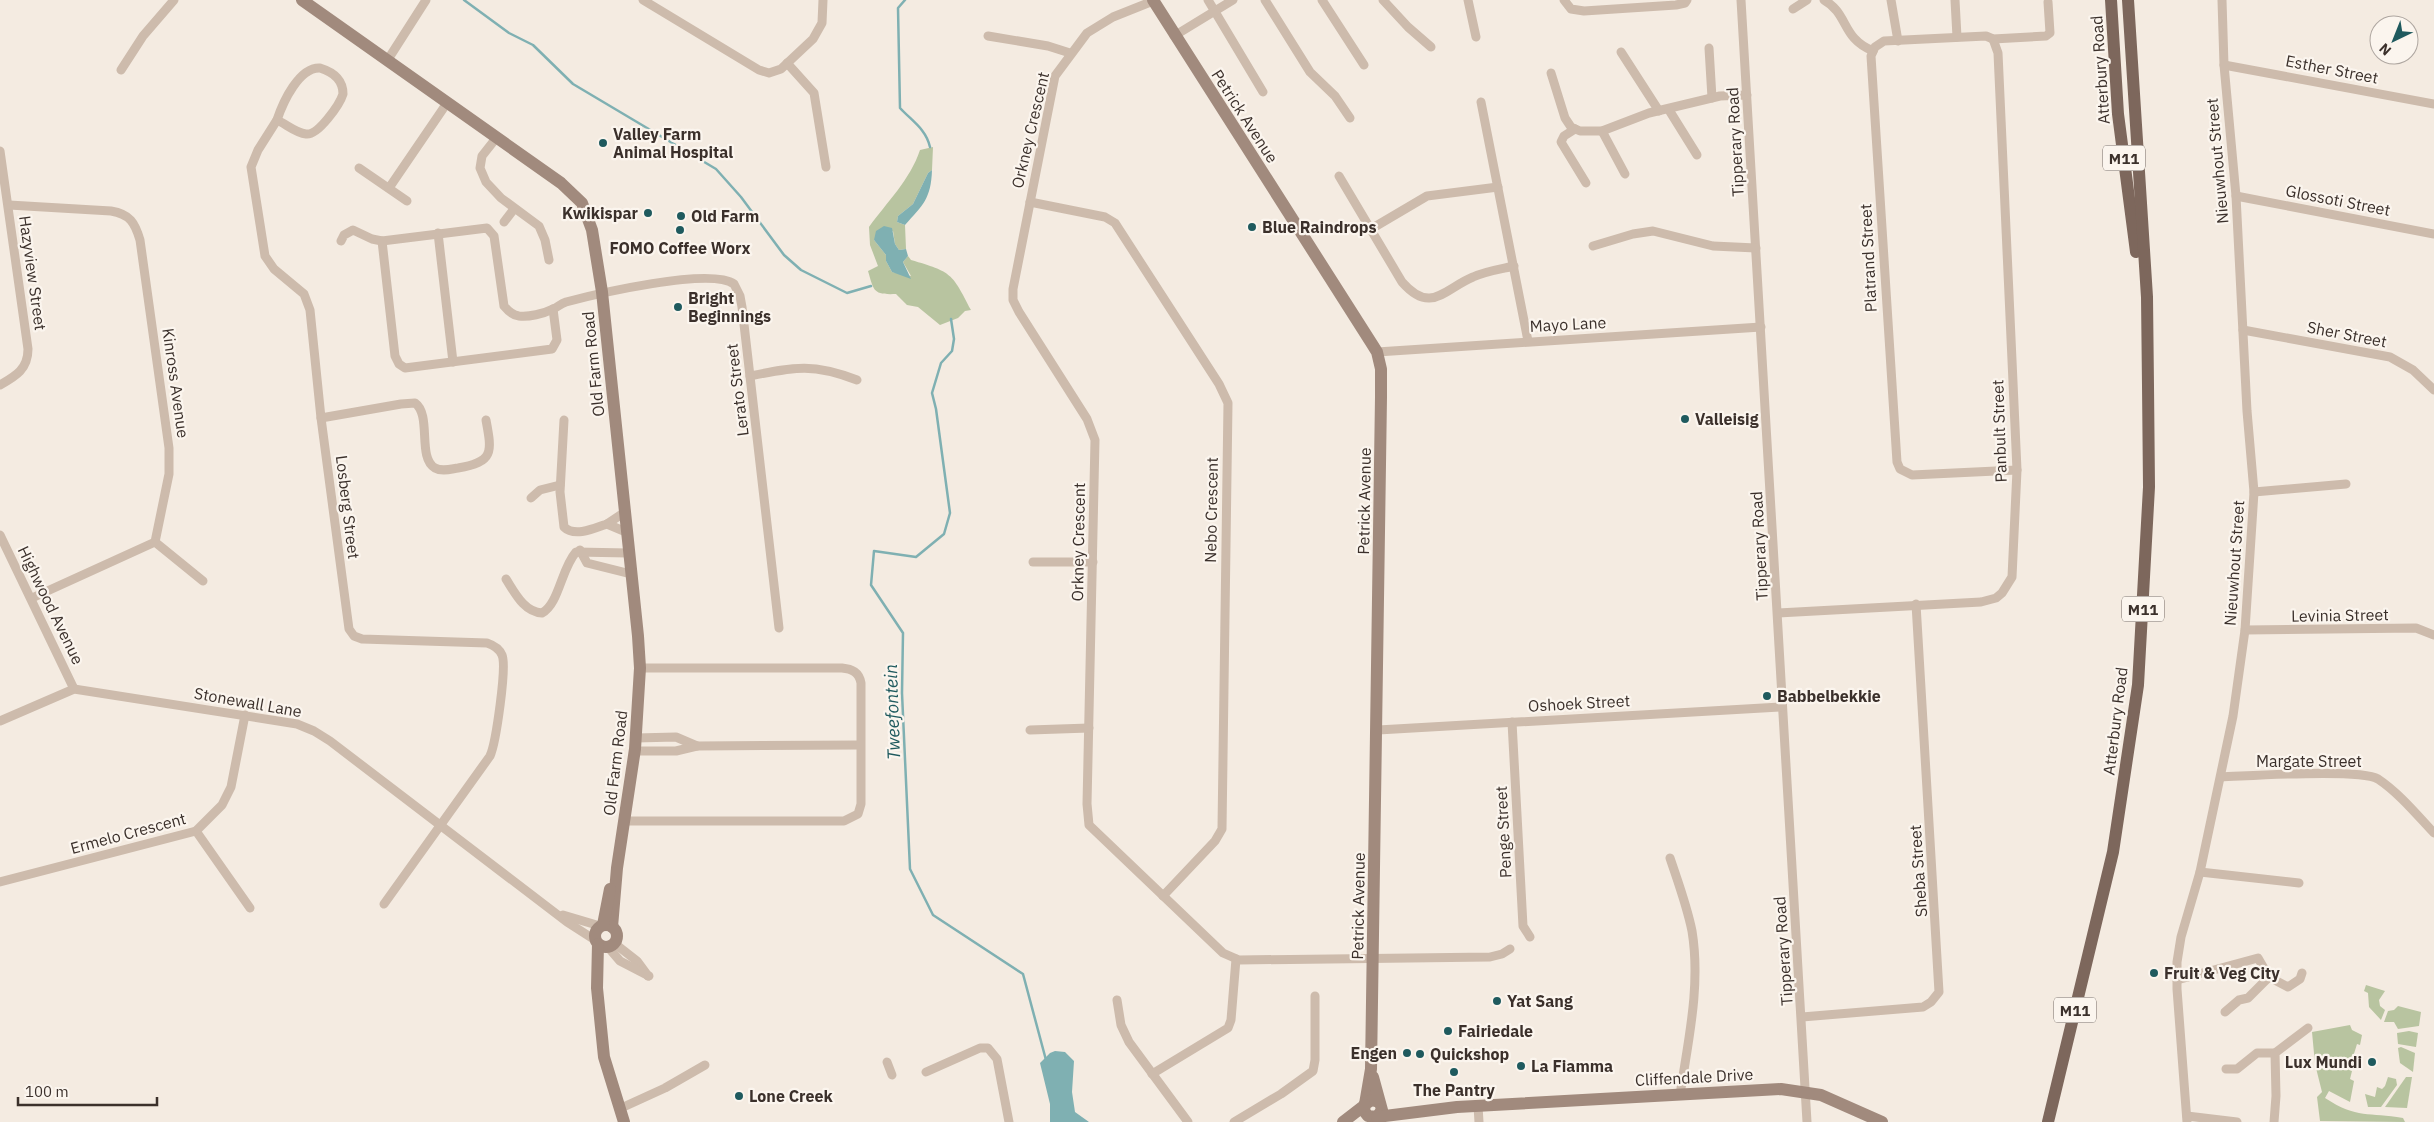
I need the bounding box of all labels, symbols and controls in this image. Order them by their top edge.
street label: Atterbury Road [2086,15,2114,125]
north arrow [2369,15,2419,65]
text: N [2375,39,2395,60]
street label: Esther Street [2284,50,2380,88]
street label: Petrick Avenue [1207,66,1283,167]
street label: Orkney Crescent [1007,70,1053,190]
street label: Tipperary Road [1722,87,1748,197]
street label: Nieuwhout Street [2202,97,2232,225]
place label: Valley Farm Animal Hospital [613,124,733,162]
marker: Valley Farm Animal Hospital [597,137,609,149]
road number: M11 [2103,146,2145,170]
street label: Glossoti Street [2284,180,2392,220]
place label: Kwikispar [562,203,639,223]
street label: Platrand Street [1855,203,1881,313]
place label: Old Farm [691,206,759,226]
marker: Kwikispar [642,207,654,219]
marker: Old Farm [675,210,687,222]
street label: Hazyview Street [15,214,51,332]
place label: Blue Raindrops [1262,217,1377,237]
marker: Blue Raindrops [1246,221,1258,233]
marker: FOMO Coffee Worx [674,224,686,236]
place label: FOMO Coffee Worx [610,238,750,258]
place label: Bright Beginnings [688,288,771,326]
marker: Bright Beginnings [672,301,684,313]
street label: Old Farm Road [578,310,608,418]
street label: Mayo Lane [1529,312,1607,336]
street label: Sher Street [2305,316,2389,352]
street label: Kinross Avenue [158,327,194,439]
street label: Lerato Street [721,343,753,437]
street label: Panbult Street [1987,379,2011,483]
place label: Valleisig [1695,409,1759,429]
marker: Valleisig [1679,413,1691,425]
street label: Petrick Avenue [1353,447,1375,555]
street label: Losberg Street [332,454,364,560]
street label: Nebo Crescent [1200,457,1222,563]
street label: Orkney Crescent [1067,482,1089,602]
street label: Tipperary Road [1746,491,1772,601]
street label: Nieuwhout Street [2220,500,2248,626]
street label: Highwood Avenue [14,542,88,668]
road number: M11 [2122,596,2164,622]
street label: Levinia Street [2291,604,2389,626]
water label: Tweefontein [879,664,905,760]
street label: Atterbury Road [2098,666,2132,776]
street label: Stonewall Lane [193,683,304,721]
place label: Babbelbekkie [1777,686,1881,706]
street label: Oshoek Street [1528,690,1630,716]
marker: Babbelbekkie [1761,690,1773,702]
street label: Old Farm Road [599,709,631,817]
street label: Margate Street [2256,751,2362,771]
street label: Penge Street [1491,786,1515,878]
street label: Ermelo Crescent [68,808,188,858]
street label: Sheba Street [1905,824,1931,918]
street label: Petrick Avenue [1347,852,1369,960]
street label: Tipperary Road [1769,896,1797,1006]
place label: Fruit & Veg City [2164,963,2280,983]
marker: Fruit & Veg City [2148,967,2160,979]
place label: Yat Sang [1507,991,1573,1011]
marker: Yat Sang [1491,995,1503,1007]
road number: M11 [2054,998,2096,1022]
place label: Fairiedale [1458,1021,1533,1041]
marker: Fairiedale [1442,1025,1454,1037]
place label: Engen [1350,1043,1397,1063]
place label: Quickshop [1430,1044,1510,1064]
marker: Engen [1401,1047,1413,1059]
marker: Quickshop [1414,1048,1426,1060]
place label: Lux Mundi [2285,1052,2362,1072]
place label: La Fiamma [1531,1056,1613,1076]
marker: Lux Mundi [2366,1056,2378,1068]
marker: La Fiamma [1515,1060,1527,1072]
street label: Cliffendale Drive [1634,1064,1754,1090]
marker: The Pantry [1448,1066,1460,1078]
scale bar [18,1074,156,1106]
place label: The Pantry [1413,1080,1495,1100]
text: 100 m [25,1082,69,1101]
place label: Lone Creek [749,1086,833,1106]
marker: Lone Creek [733,1090,745,1102]

